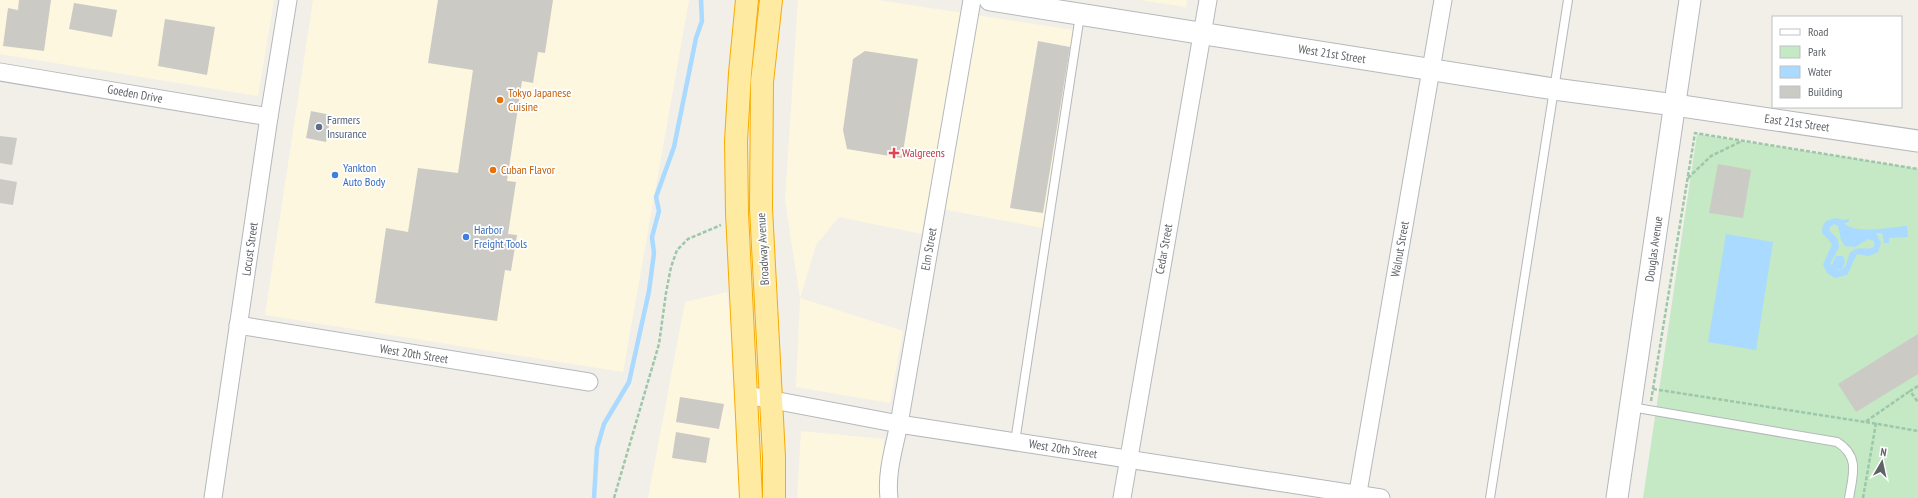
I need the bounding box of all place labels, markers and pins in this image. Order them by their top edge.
place label: Tokyo Japanese Cuisine [508,85,571,114]
marker: Tokyo Japanese Cuisine [495,95,505,105]
place label: Farmers Insurance [327,112,367,141]
marker: Farmers Insurance [314,122,324,132]
place label: Walgreens [902,145,945,160]
marker: Walgreens [889,148,899,158]
place label: Yankton Auto Body [343,160,386,189]
place label: Cuban Flavor [501,162,556,177]
marker: Cuban Flavor [488,165,498,175]
marker: Yankton Auto Body [330,170,340,180]
place label: Harbor Freight Tools [474,222,527,251]
marker: Harbor Freight Tools [461,232,471,242]

